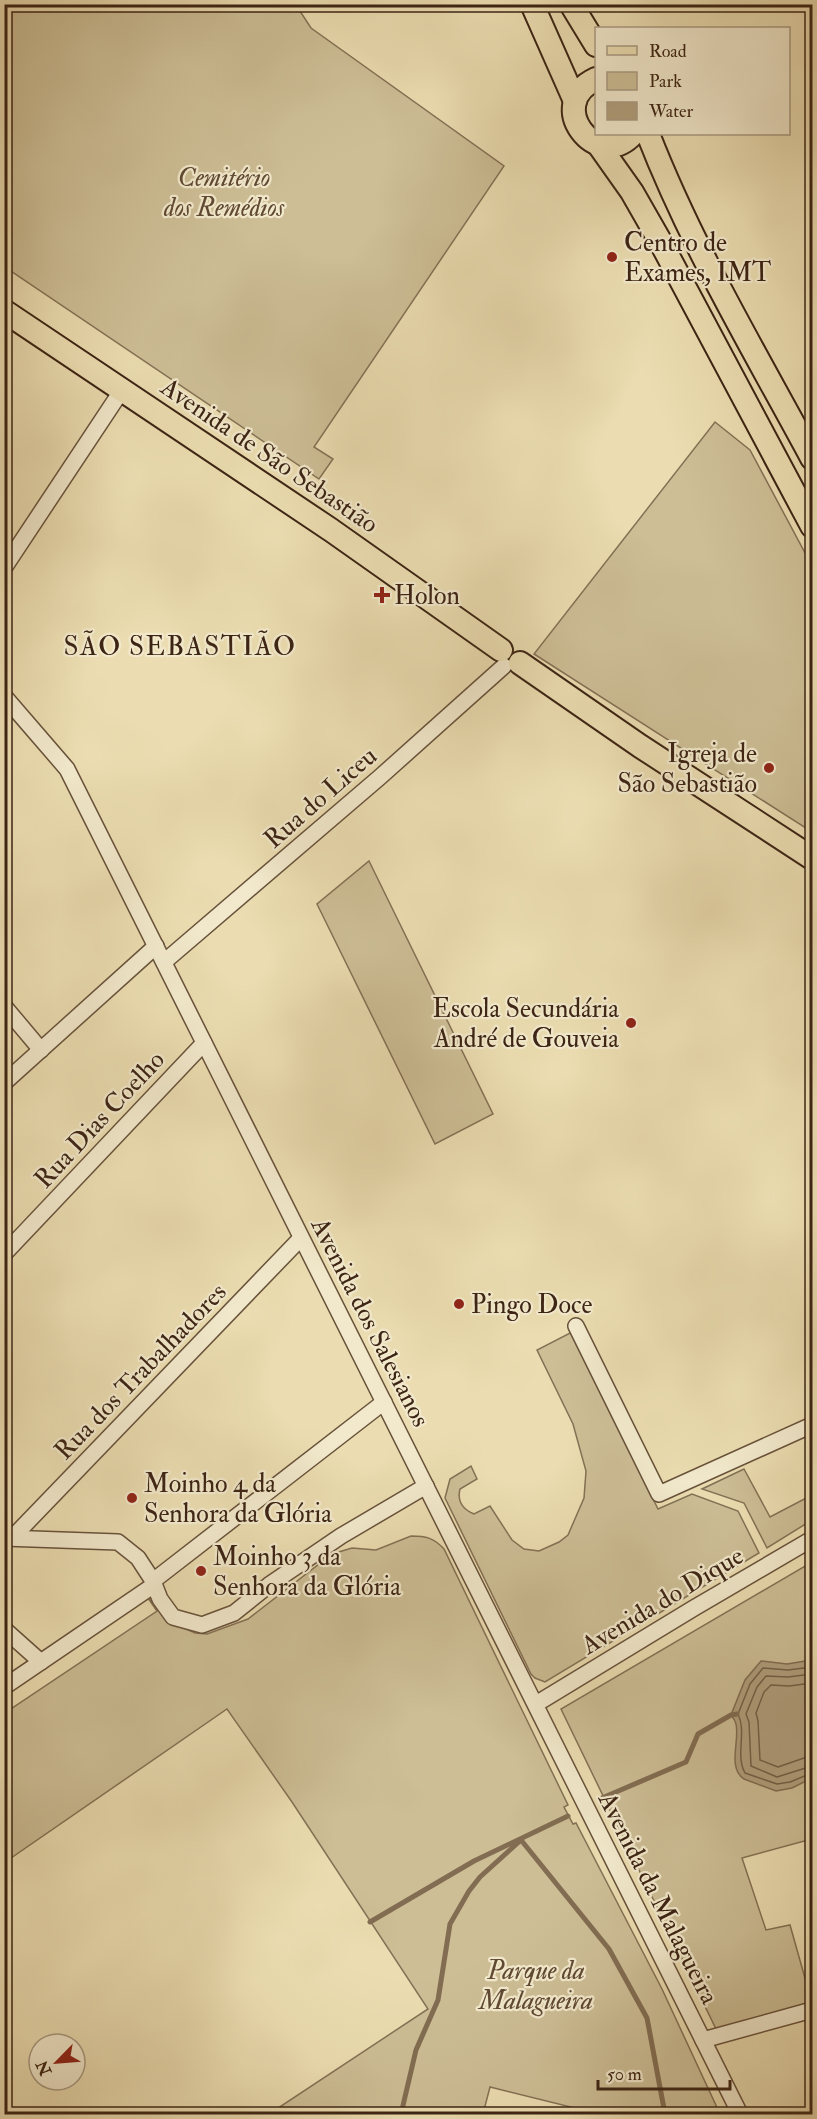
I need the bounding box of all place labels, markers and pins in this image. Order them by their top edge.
place label: Centro de Exames, IMT [624,227,771,289]
marker: Centro de Exames, IMT [605,250,619,264]
place label: Holon [394,580,460,612]
marker: Holon [375,588,389,602]
place label: Igreja de São Sebastião [618,738,757,800]
marker: Igreja de São Sebastião [762,761,776,775]
place label: Escola Secundária André de Gouveia [432,993,619,1055]
marker: Escola Secundária André de Gouveia [624,1016,638,1030]
place label: Pingo Doce [471,1289,592,1321]
marker: Pingo Doce [452,1297,466,1311]
place label: Moinho 4 da Senhora da Glória [144,1468,332,1530]
marker: Moinho 4 da Senhora da Glória [125,1491,139,1505]
place label: Moinho 3 da Senhora da Glória [213,1541,401,1603]
marker: Moinho 3 da Senhora da Glória [194,1564,208,1578]

